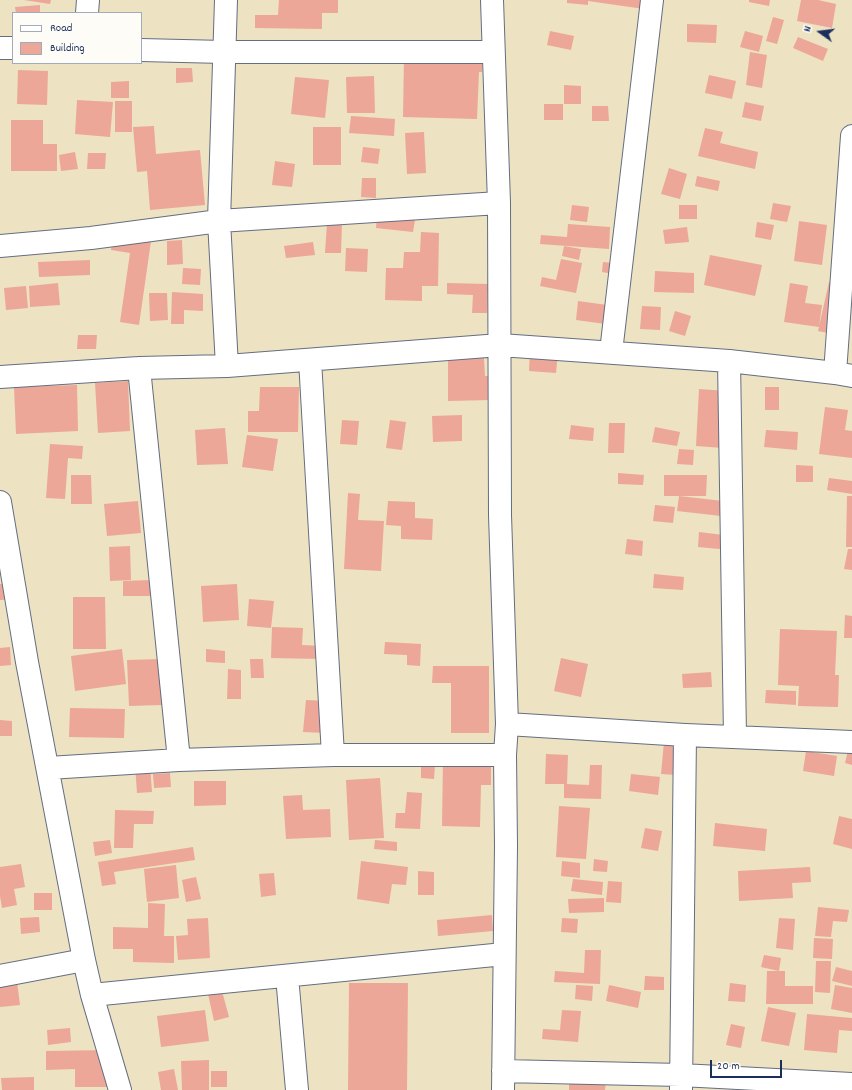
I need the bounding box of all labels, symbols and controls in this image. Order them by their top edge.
legend [12,12,142,64]
north arrow [800,12,840,52]
text: Road [50,20,72,37]
text: N [800,25,817,34]
text: Building [50,40,85,57]
scale bar [712,1052,784,1078]
text: 20 m [717,1058,740,1075]

